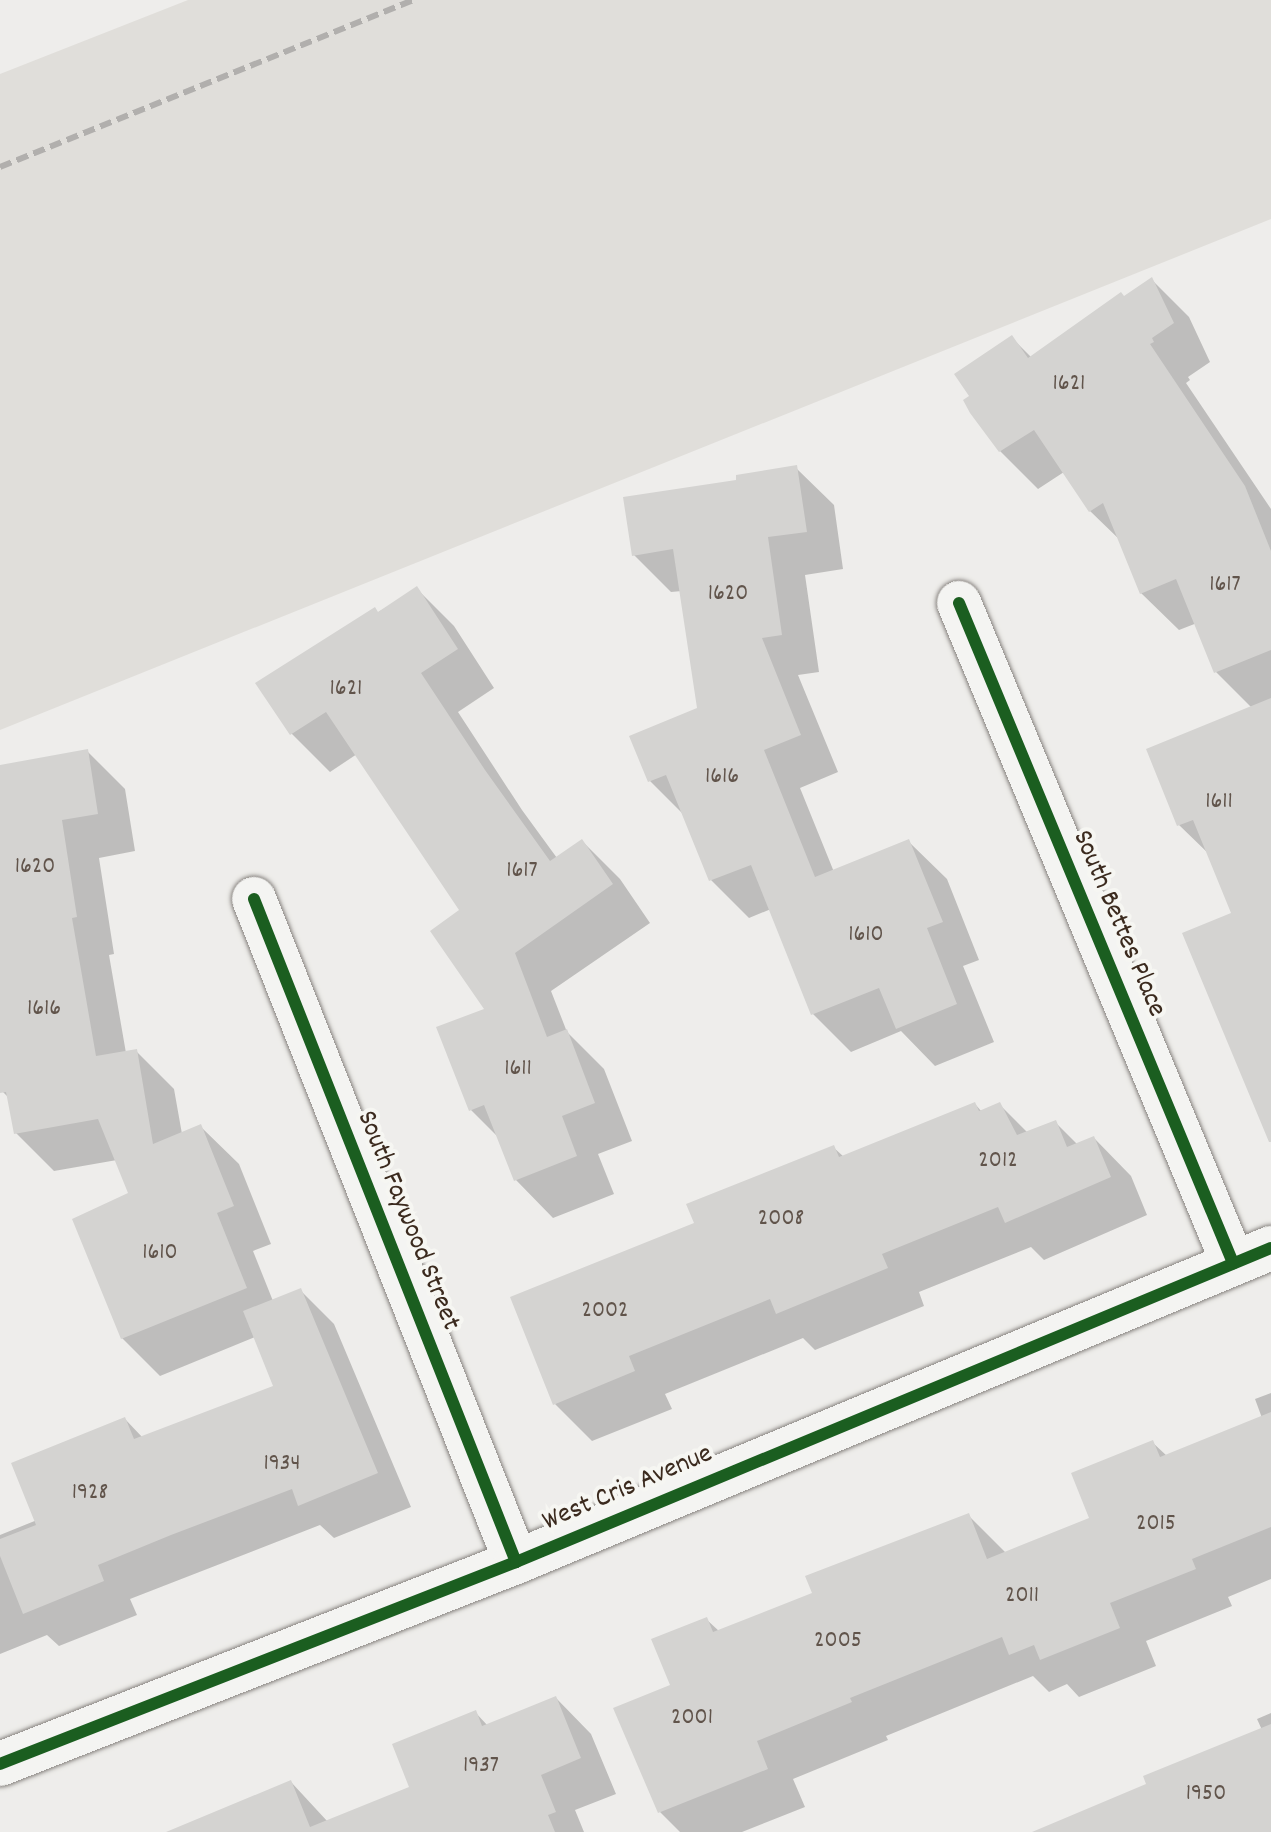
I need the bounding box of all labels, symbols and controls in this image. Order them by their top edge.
house number: 1621 [1053,371,1085,399]
house number: 1617 [1209,572,1241,600]
house number: 1620 [708,581,748,609]
house number: 1621 [330,676,362,704]
house number: 1616 [705,764,739,792]
house number: 1611 [1205,789,1233,817]
street label: South Bettes Place [1064,826,1172,1022]
house number: 1620 [15,854,55,882]
house number: 1617 [506,858,538,886]
house number: 1610 [848,922,884,950]
house number: 1616 [27,996,61,1024]
house number: 1611 [504,1056,532,1084]
street label: South Faywood Street [348,1106,466,1336]
house number: 2012 [978,1148,1018,1176]
house number: 2008 [758,1206,804,1234]
house number: 1610 [142,1240,178,1268]
house number: 2002 [581,1298,629,1326]
street label: West Cris Avenue [538,1438,718,1540]
house number: 1934 [264,1451,300,1479]
house number: 1928 [72,1480,108,1508]
house number: 2015 [1136,1511,1176,1539]
house number: 2011 [1005,1583,1039,1611]
house number: 2005 [814,1628,862,1656]
house number: 2001 [671,1705,713,1733]
house number: 1937 [463,1753,499,1781]
house number: 1950 [1186,1781,1226,1809]

